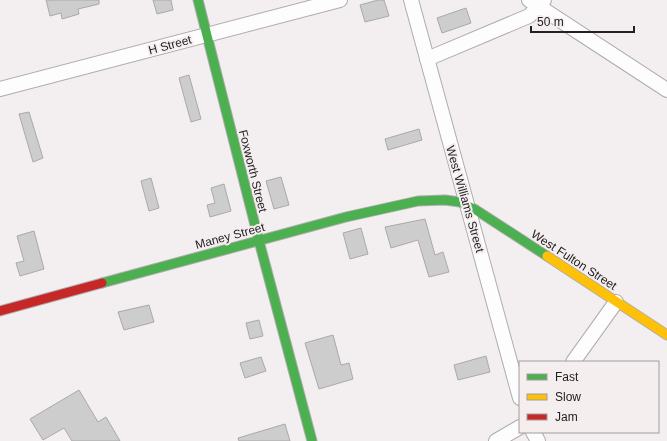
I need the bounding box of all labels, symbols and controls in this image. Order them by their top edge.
scale bar [531,8,634,34]
text: 50 m [537,15,564,29]
street label: H Street [147,32,194,57]
street label: Foxworth Street [236,128,270,214]
street label: West Williams Street [443,144,487,255]
street label: Maney Street [194,220,267,252]
street label: West Fulton Street [529,227,620,293]
legend [519,361,659,433]
text: Fast [555,370,579,384]
text: Slow [555,390,581,404]
text: Jam [555,410,578,424]

